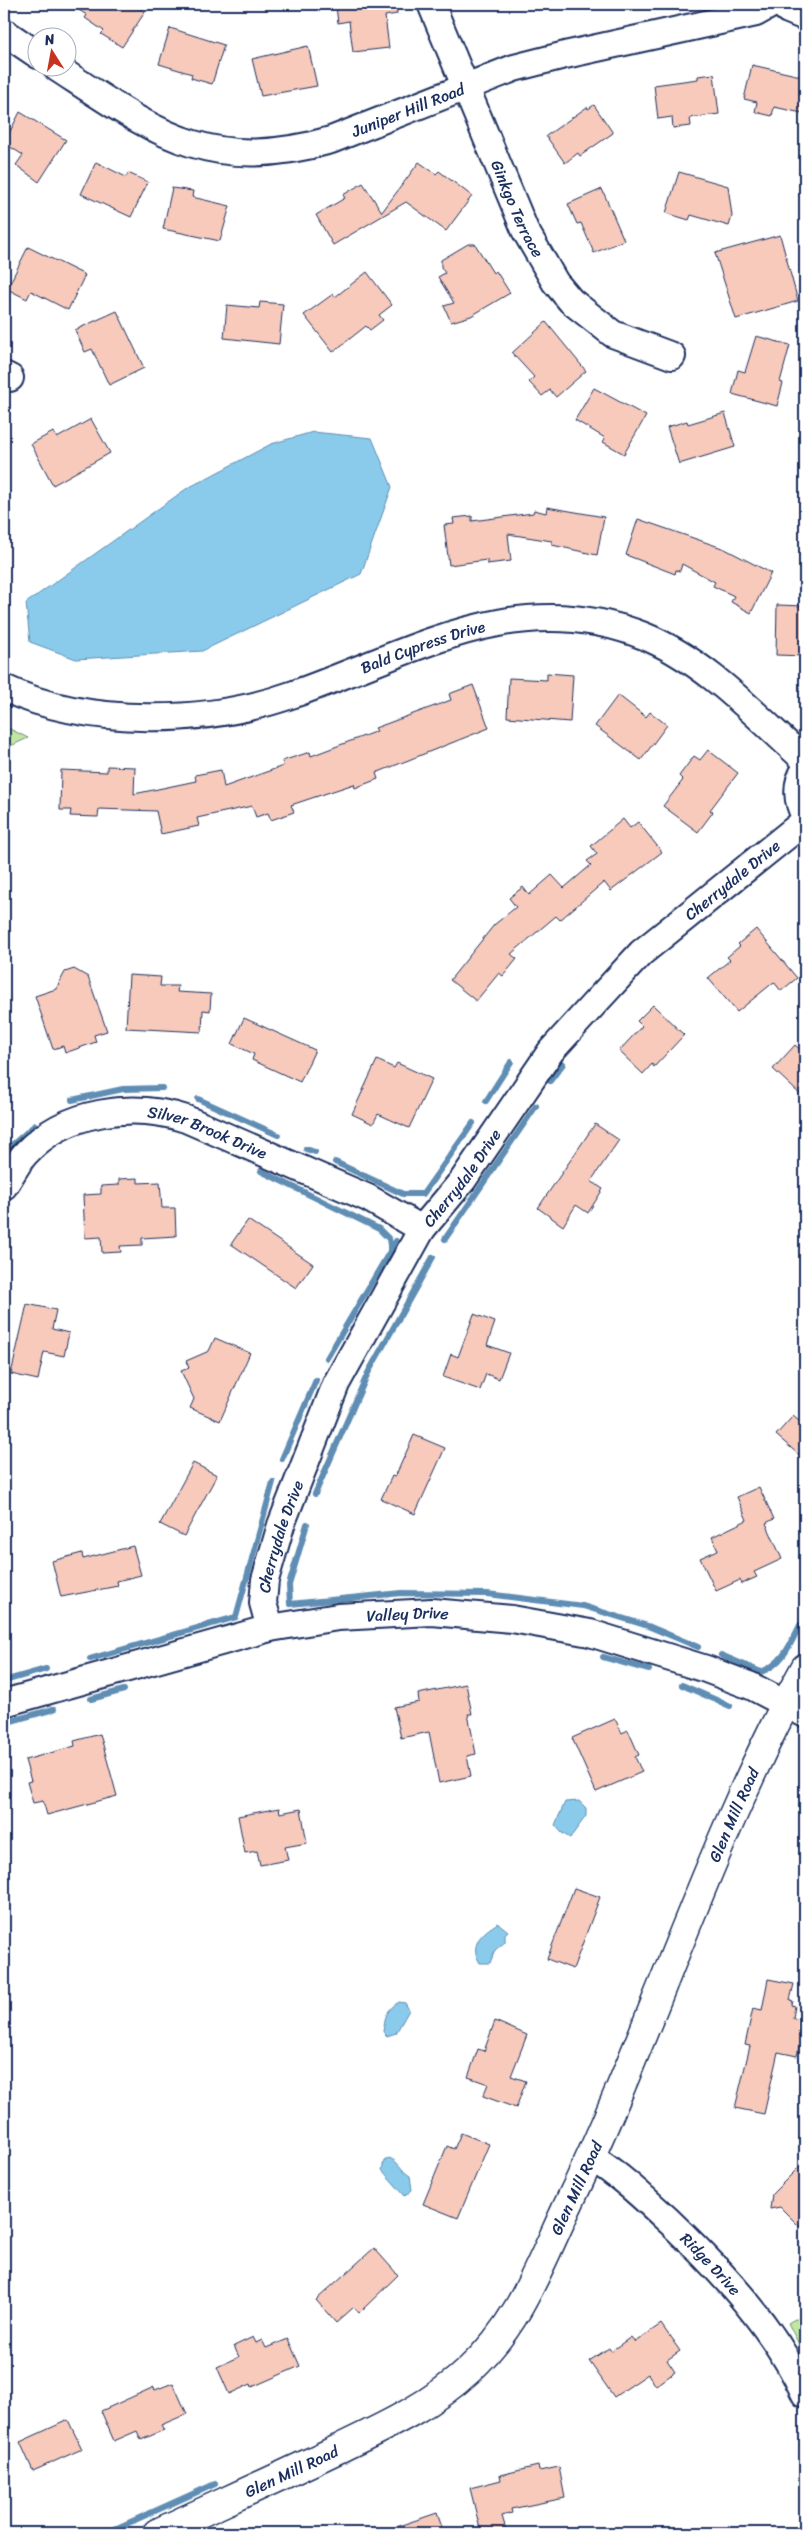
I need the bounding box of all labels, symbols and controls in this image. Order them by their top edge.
text: N [41,26,57,53]
north arrow [28,28,78,78]
street label: Juniper Hill Road [346,74,470,145]
street label: Ginkgo Terrace [483,155,552,263]
street label: Bald Cypress Drive [356,612,488,682]
street label: Cherrydale Drive [677,832,787,928]
street label: Silver Brook Drive [146,1097,272,1167]
street label: Cherrydale Drive [415,1122,509,1233]
street label: Cherrydale Drive [249,1476,312,1594]
street label: Valley Drive [366,1597,450,1630]
street label: Glen Mill Road [700,1761,768,1867]
street label: Glen Mill Road [541,2135,611,2240]
street label: Ridge Drive [673,2225,749,2302]
street label: Glen Mill Road [240,2436,345,2505]

